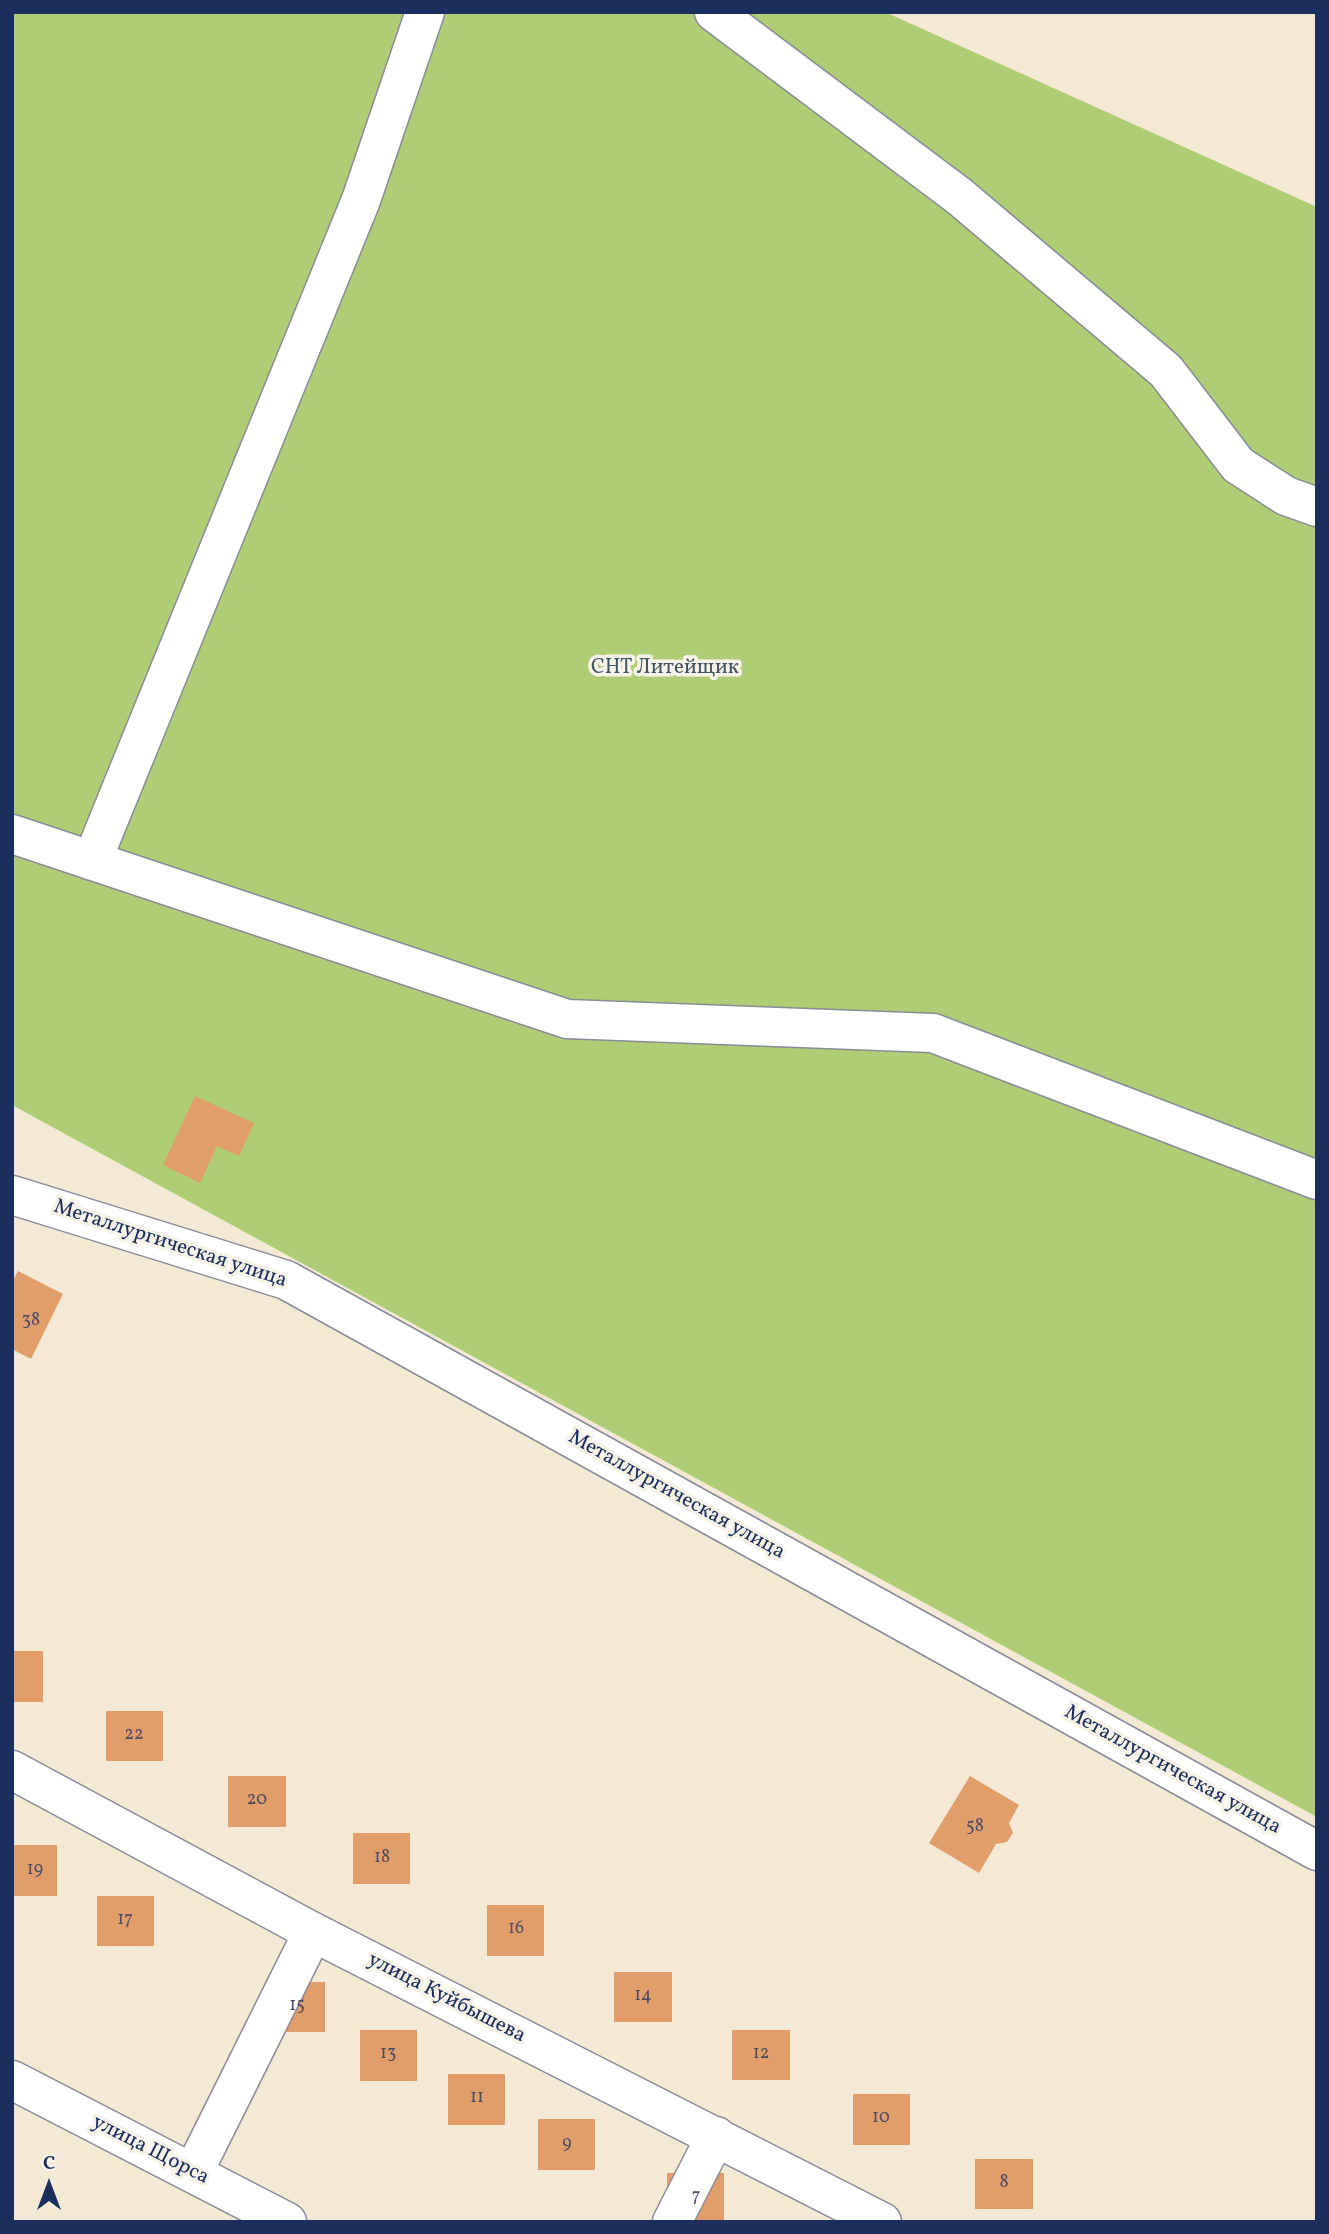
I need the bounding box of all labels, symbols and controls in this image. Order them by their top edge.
park label: СНТ Литейщик [591,656,739,682]
street label: Металлургическая улица [50,1195,290,1295]
house number: 38 [22,1311,40,1333]
street label: Металлургическая улица [563,1426,789,1566]
street label: Металлургическая улица [1059,1701,1285,1841]
house number: 22 [124,1725,144,1747]
house number: 20 [247,1790,267,1812]
house number: 58 [966,1817,984,1839]
house number: 18 [374,1848,390,1870]
house number: 19 [27,1860,43,1882]
house number: 17 [117,1910,133,1932]
house number: 16 [508,1919,524,1941]
street label: улица Куйбышева [363,1948,529,2050]
house number: 14 [634,1986,652,2008]
house number: 15 [289,1996,305,2018]
house number: 13 [380,2044,396,2066]
house number: 12 [753,2044,769,2066]
house number: 11 [470,2088,484,2110]
house number: 10 [872,2108,890,2130]
street label: улица Щорса [87,2111,213,2191]
house number: 9 [562,2134,572,2156]
north arrow [14,2150,84,2220]
text: С [43,2151,55,2177]
house number: 8 [999,2173,1009,2195]
house number: 7 [692,2187,700,2209]

